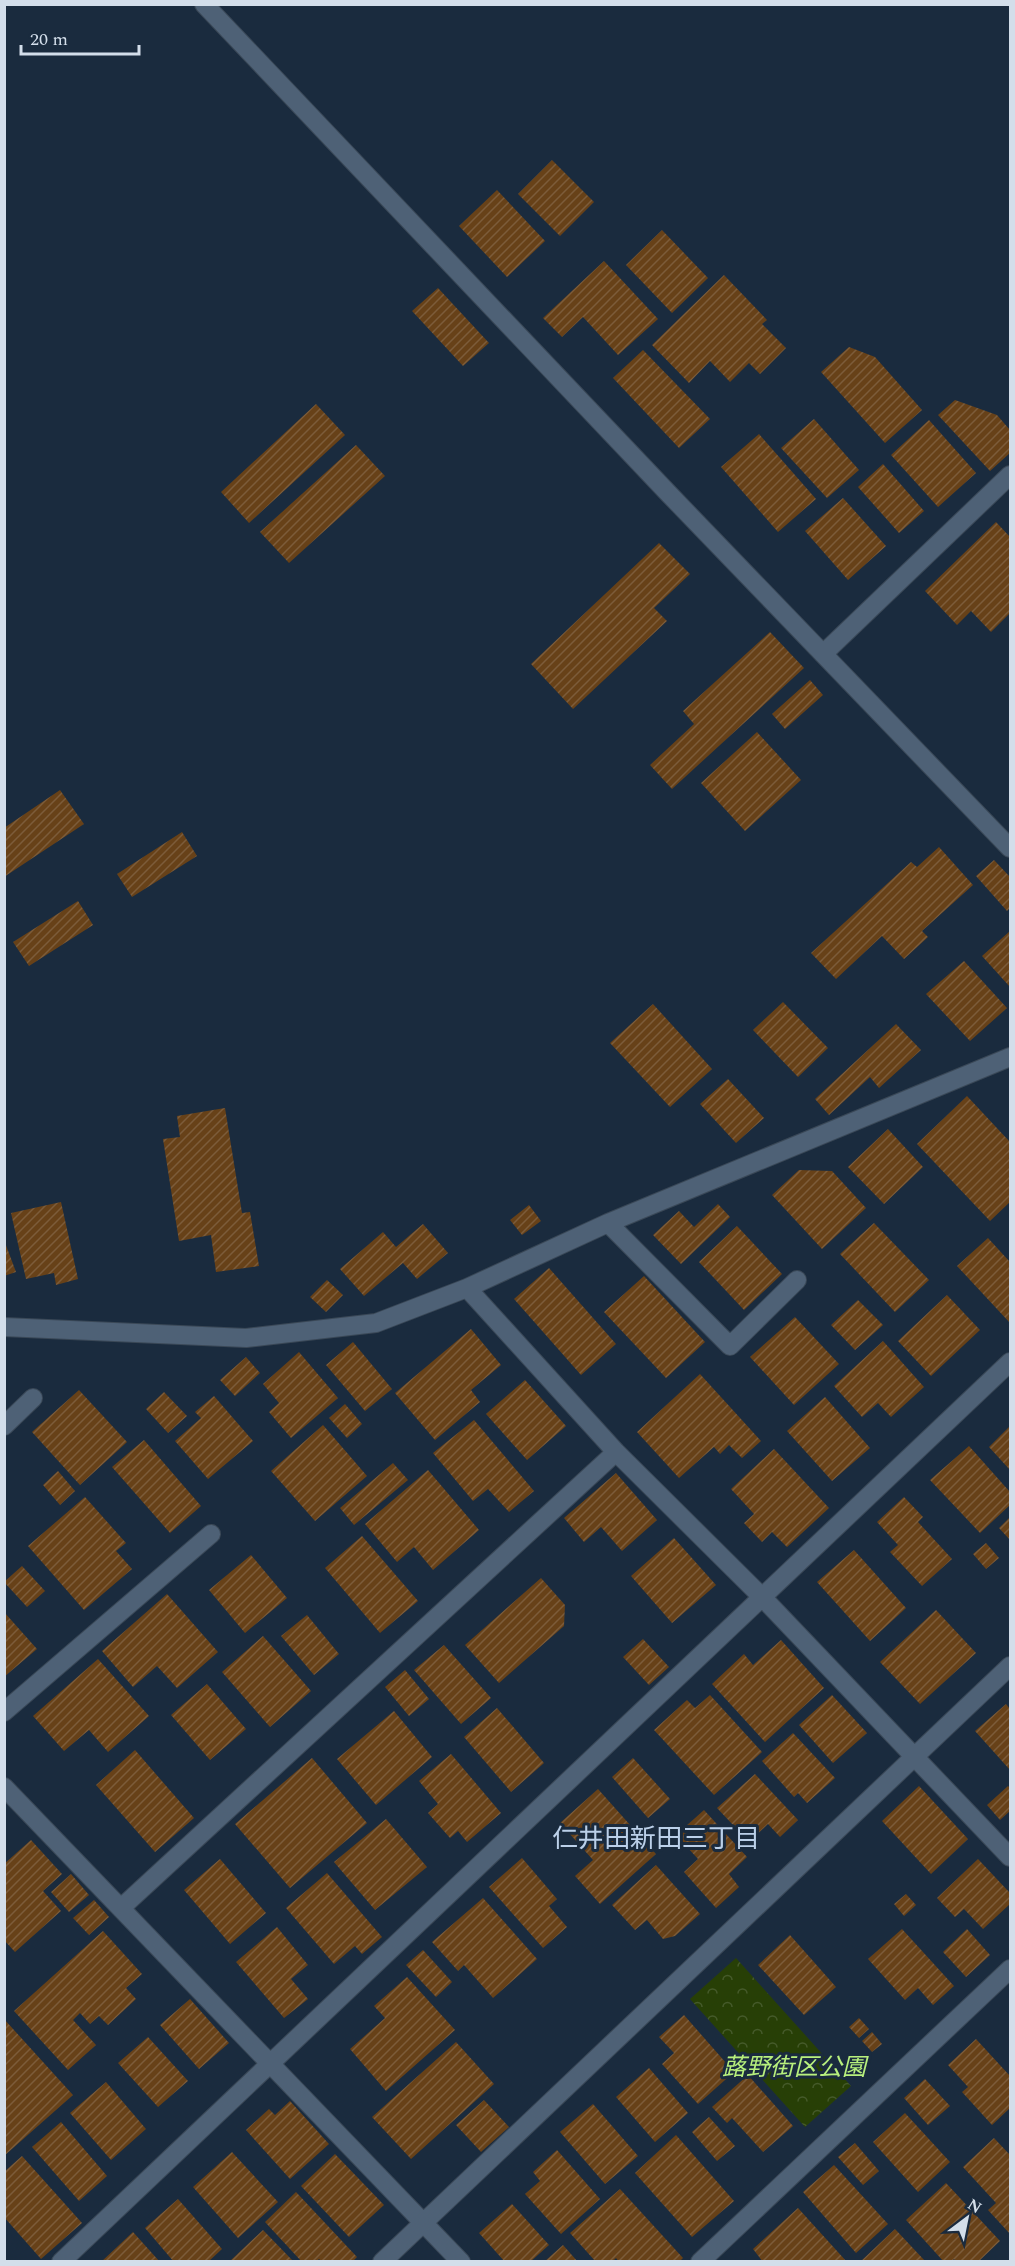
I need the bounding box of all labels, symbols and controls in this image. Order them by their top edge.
scale bar [21,18,140,56]
text: 20 m [30,26,68,53]
district label: 仁井田新田三丁目 [552,1819,760,1859]
park label: 蕗野街区公園 [722,2050,869,2086]
north arrow [937,2188,997,2248]
text: N [963,2192,986,2220]

